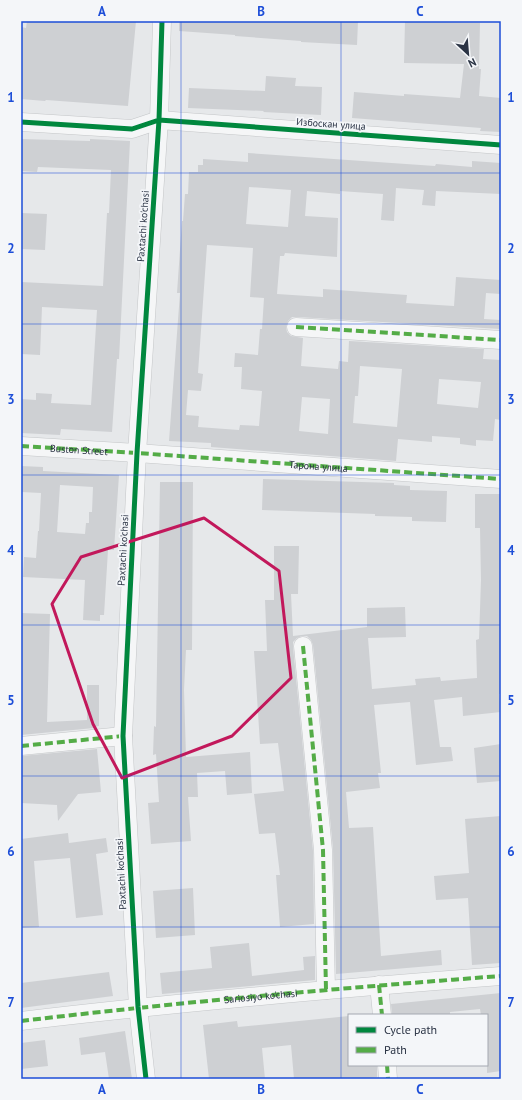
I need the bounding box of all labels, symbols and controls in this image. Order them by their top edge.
text: A [98,3,106,20]
text: B [257,3,265,20]
text: C [416,3,424,20]
north arrow [448,34,488,74]
text: N [466,55,479,71]
text: 1 [7,89,15,106]
text: 1 [507,89,515,106]
street label: Избоскан улица [296,115,366,133]
street label: Paxtachi ko'chasi [134,190,152,262]
text: 2 [7,240,15,257]
text: 2 [507,240,515,257]
text: 3 [7,391,15,408]
text: 3 [507,391,515,408]
street label: Buston Street [50,441,109,458]
street label: Тарона улица [289,457,348,475]
street label: Paxtachi ko'chasi [115,514,131,586]
text: 4 [7,542,15,559]
text: 4 [507,542,515,559]
text: 5 [7,692,15,709]
text: 5 [507,692,515,709]
street label: Paxtachi ko'chasi [113,838,129,910]
text: 6 [7,843,15,860]
text: 6 [507,843,515,860]
street label: Sariosiyo ko'chasi [223,986,298,1006]
text: 7 [7,994,15,1011]
text: 7 [507,994,515,1011]
legend [348,1014,488,1066]
text: Cycle path [384,1022,437,1037]
text: Path [384,1042,407,1057]
text: A [98,1081,106,1098]
text: B [257,1081,265,1098]
text: C [416,1081,424,1098]

